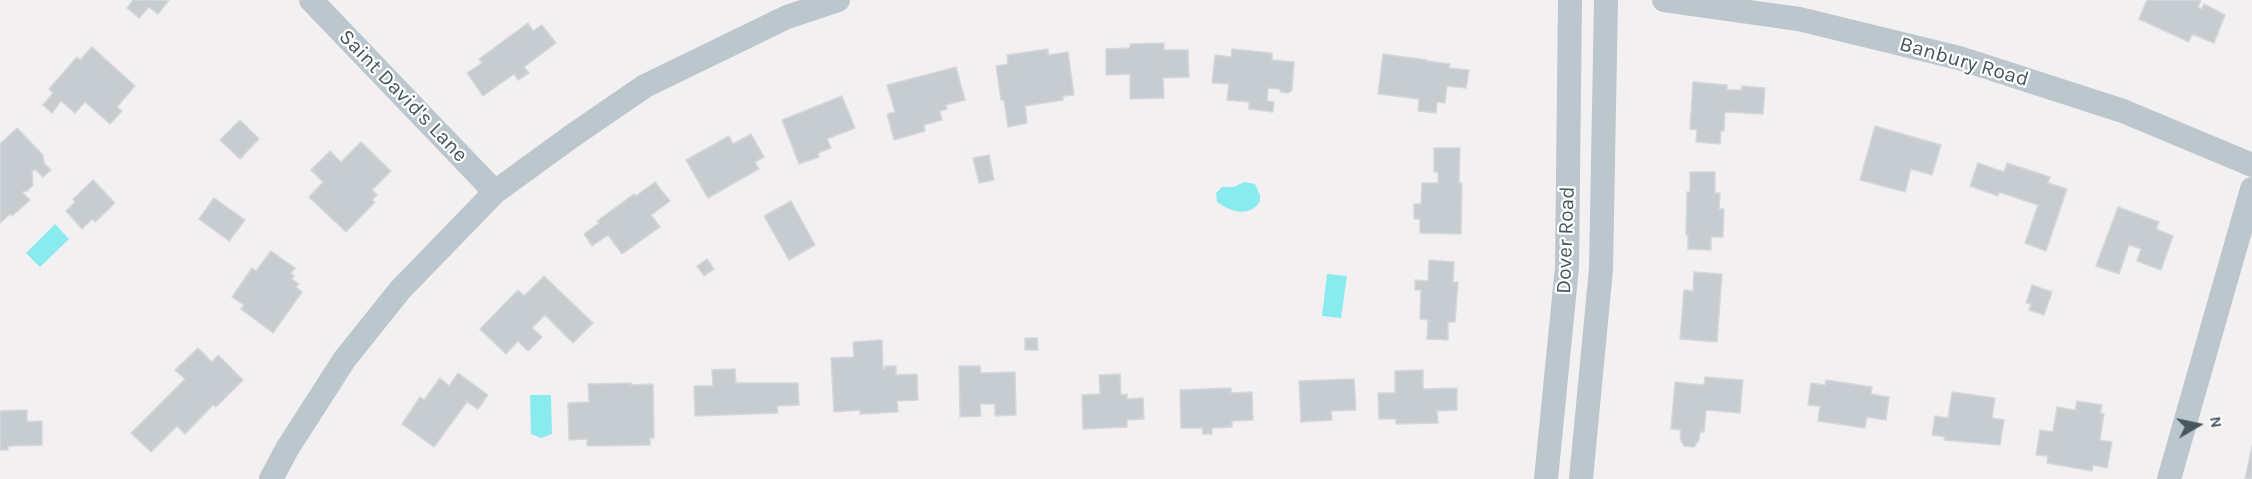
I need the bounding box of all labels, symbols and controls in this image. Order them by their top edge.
street label: Saint David's Lane [333,25,473,167]
street label: Banbury Road [1897,32,2031,92]
street label: Dover Road [1552,186,1580,294]
north arrow [2168,395,2228,455]
text: N [2206,415,2227,429]

